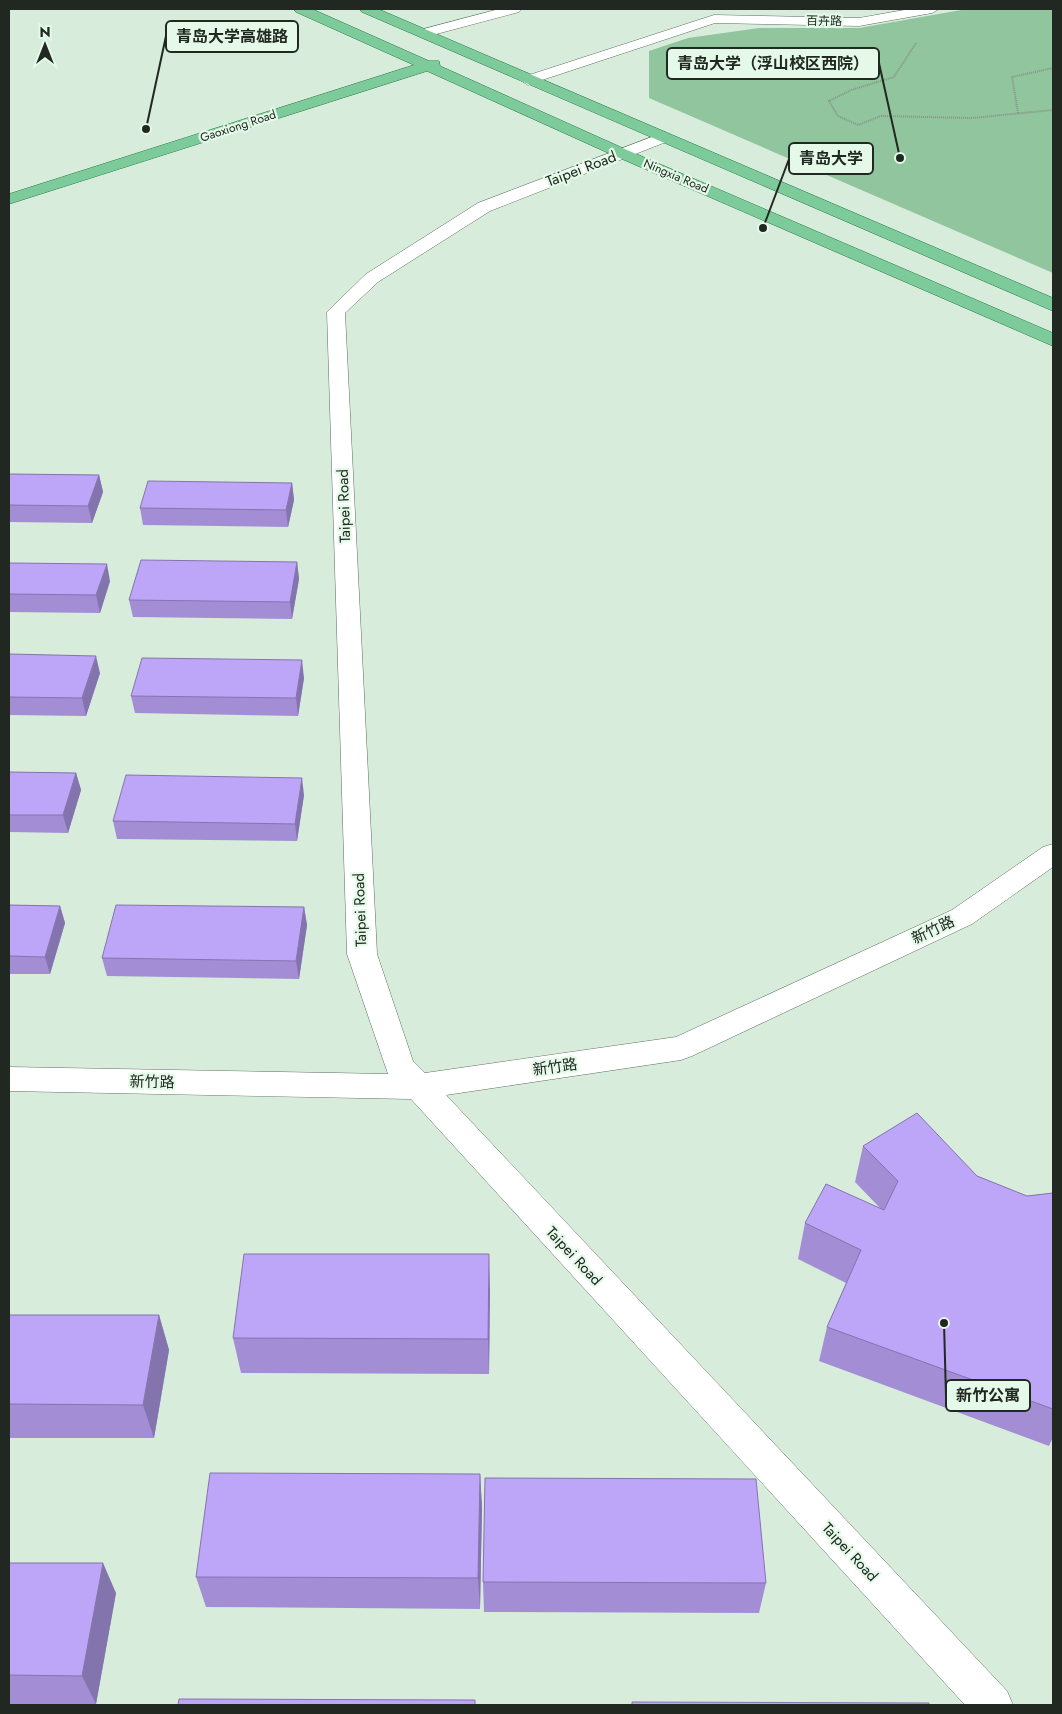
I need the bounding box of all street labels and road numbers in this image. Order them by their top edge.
street label: 百卉路 [806,12,842,30]
street label: Gaoxiong Road [198,105,278,147]
street label: Taipei Road [543,146,619,192]
street label: Ningxia Road [641,154,711,198]
street label: Taipei Road [332,469,356,543]
street label: Taipei Road [348,873,372,947]
street label: 新竹路 [908,911,958,949]
street label: 新竹路 [531,1053,579,1081]
street label: 新竹路 [129,1071,175,1093]
street label: Taipei Road [541,1222,607,1290]
street label: Taipei Road [817,1518,883,1586]

